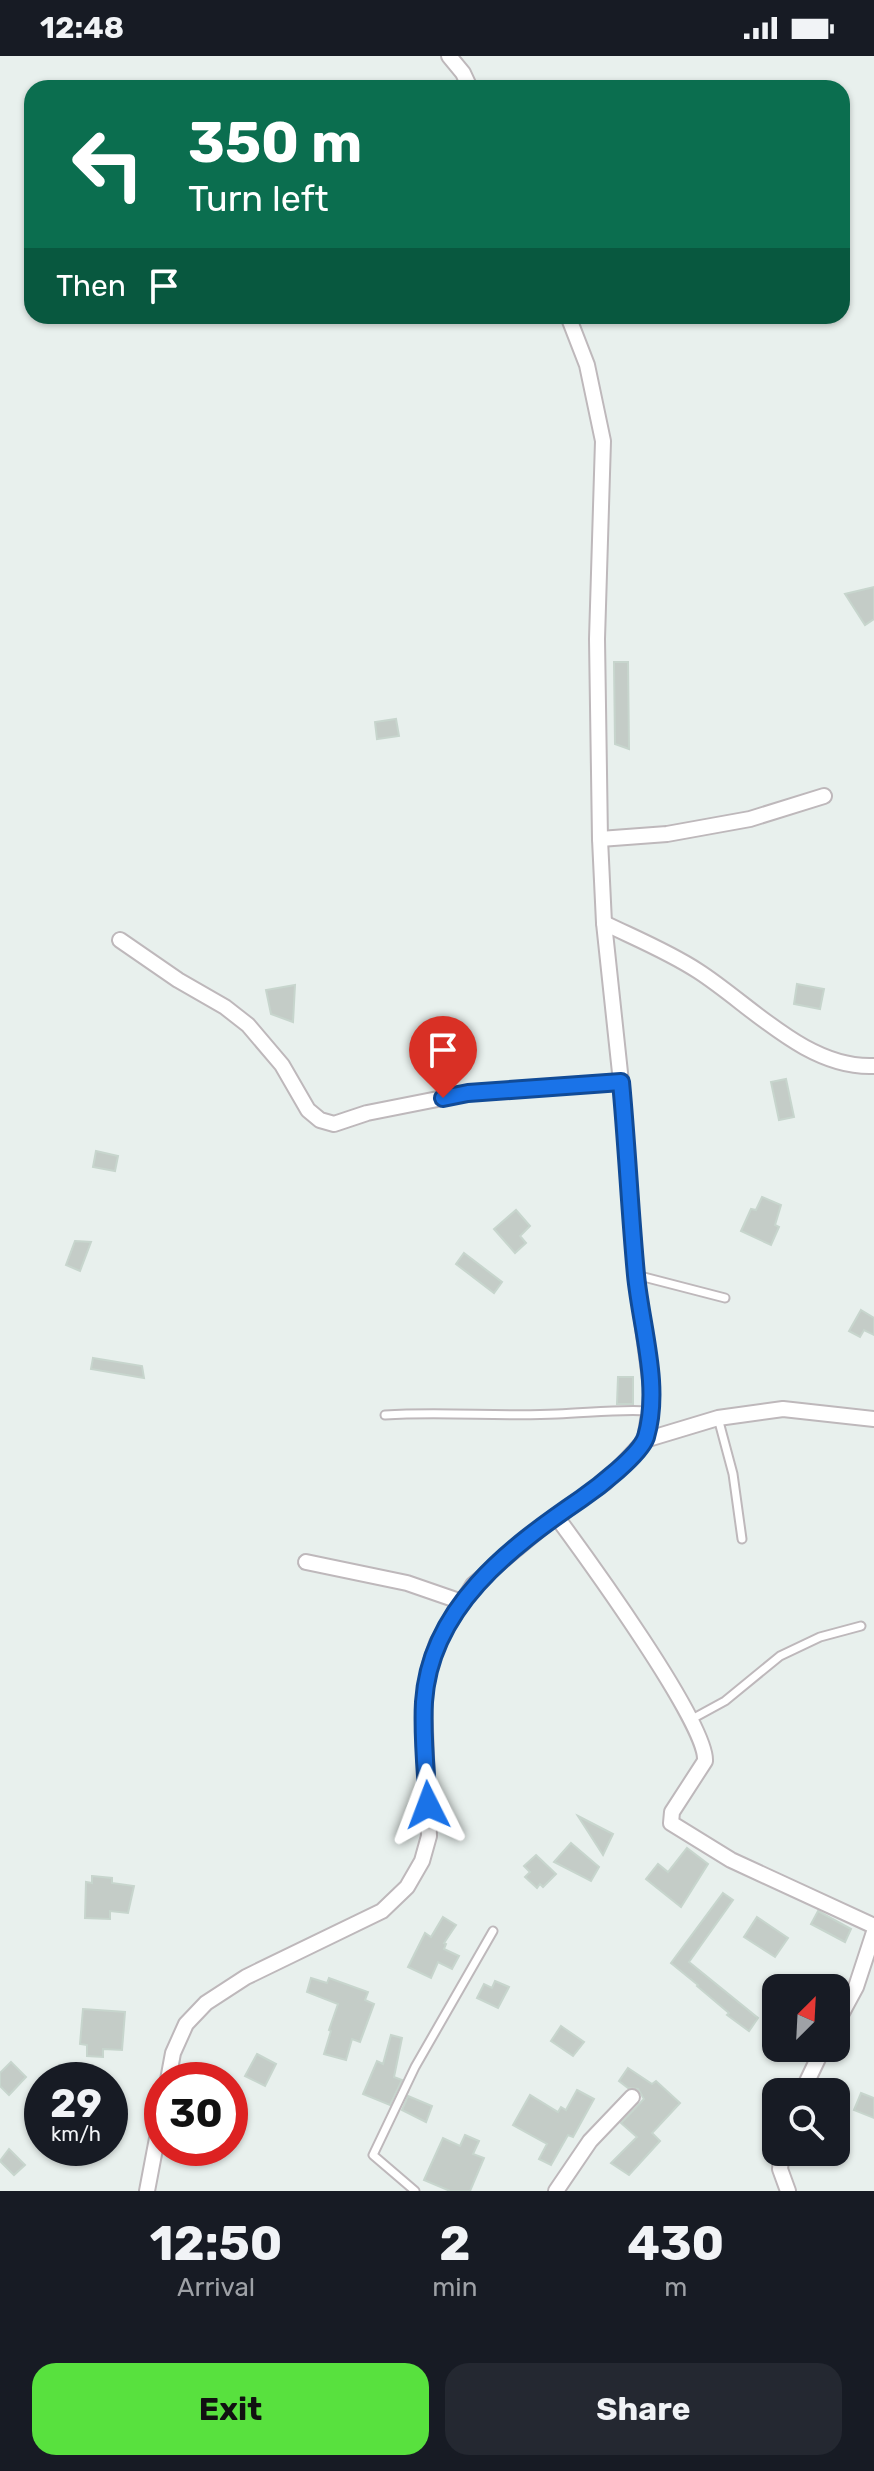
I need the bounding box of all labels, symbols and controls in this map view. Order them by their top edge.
text: 12:48 [40,10,124,46]
text: 350 m [188,110,362,176]
icon: left [56,112,160,216]
text: Turn left [188,177,329,220]
icon: arrive [142,264,186,308]
text: Then [56,268,126,304]
pin [409,1016,477,1098]
icon: arrive [421,1028,465,1072]
position arrow [386,1763,470,1847]
north arrow [762,1974,850,2062]
map controls [762,1974,850,2166]
speed limit sign: 30 [144,2062,248,2166]
button: search [762,2078,850,2166]
text: 29 [50,2080,102,2127]
text: km/h [51,2122,101,2146]
text: 12:50 [150,2215,282,2272]
text: 2 [439,2215,470,2272]
text: 430 [627,2215,724,2272]
text: Arrival [177,2272,255,2303]
text: min [432,2272,477,2303]
text: m [664,2272,687,2303]
button: Exit [32,2363,429,2455]
button: Share [445,2363,842,2455]

